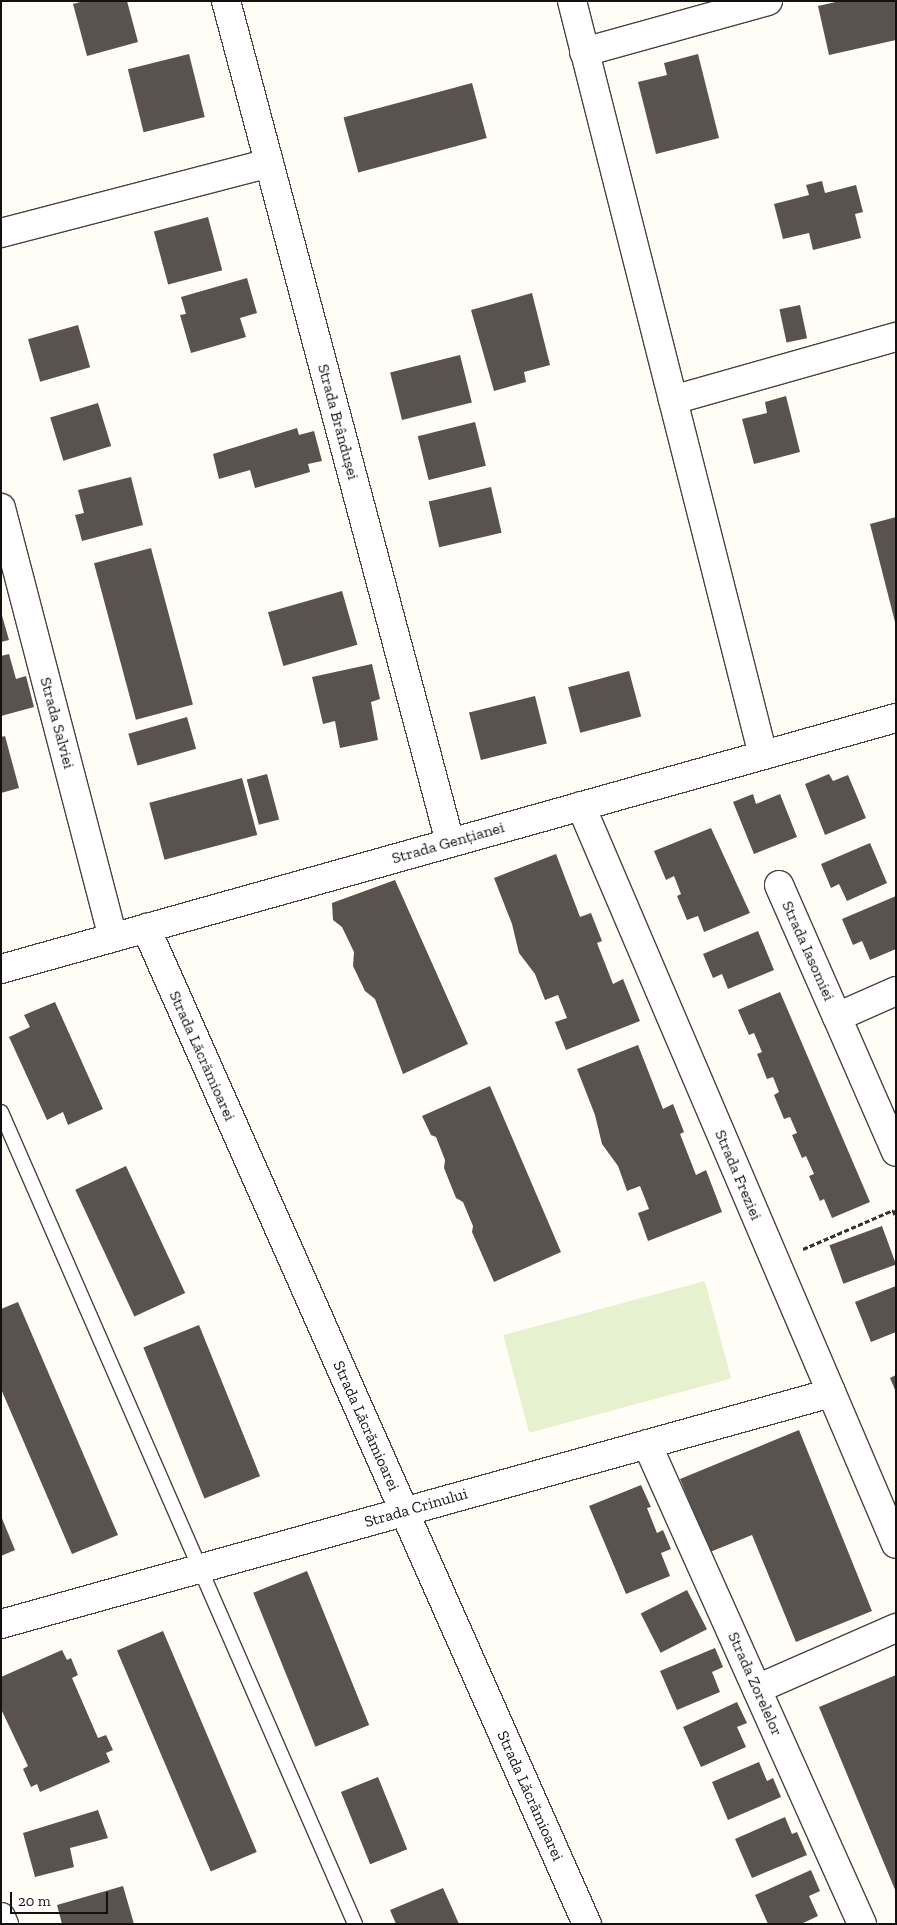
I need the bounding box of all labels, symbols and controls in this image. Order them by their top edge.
street label: Strada Brândușei [313,362,363,482]
street label: Strada Salviei [36,675,78,771]
street label: Strada Gențianei [390,818,506,868]
street label: Strada Iasomiei [777,898,839,1004]
street label: Strada Lăcrămioarei [165,988,239,1124]
street label: Strada Freziei [710,1127,766,1223]
street label: Strada Lăcrămioarei [329,1358,403,1494]
street label: Strada Crinului [362,1484,470,1532]
street label: Strada Zorelelor [724,1629,786,1739]
street label: Strada Lăcrămioarei [493,1728,567,1864]
scale bar [12,1882,110,1914]
text: 20 m [18,1892,51,1910]

